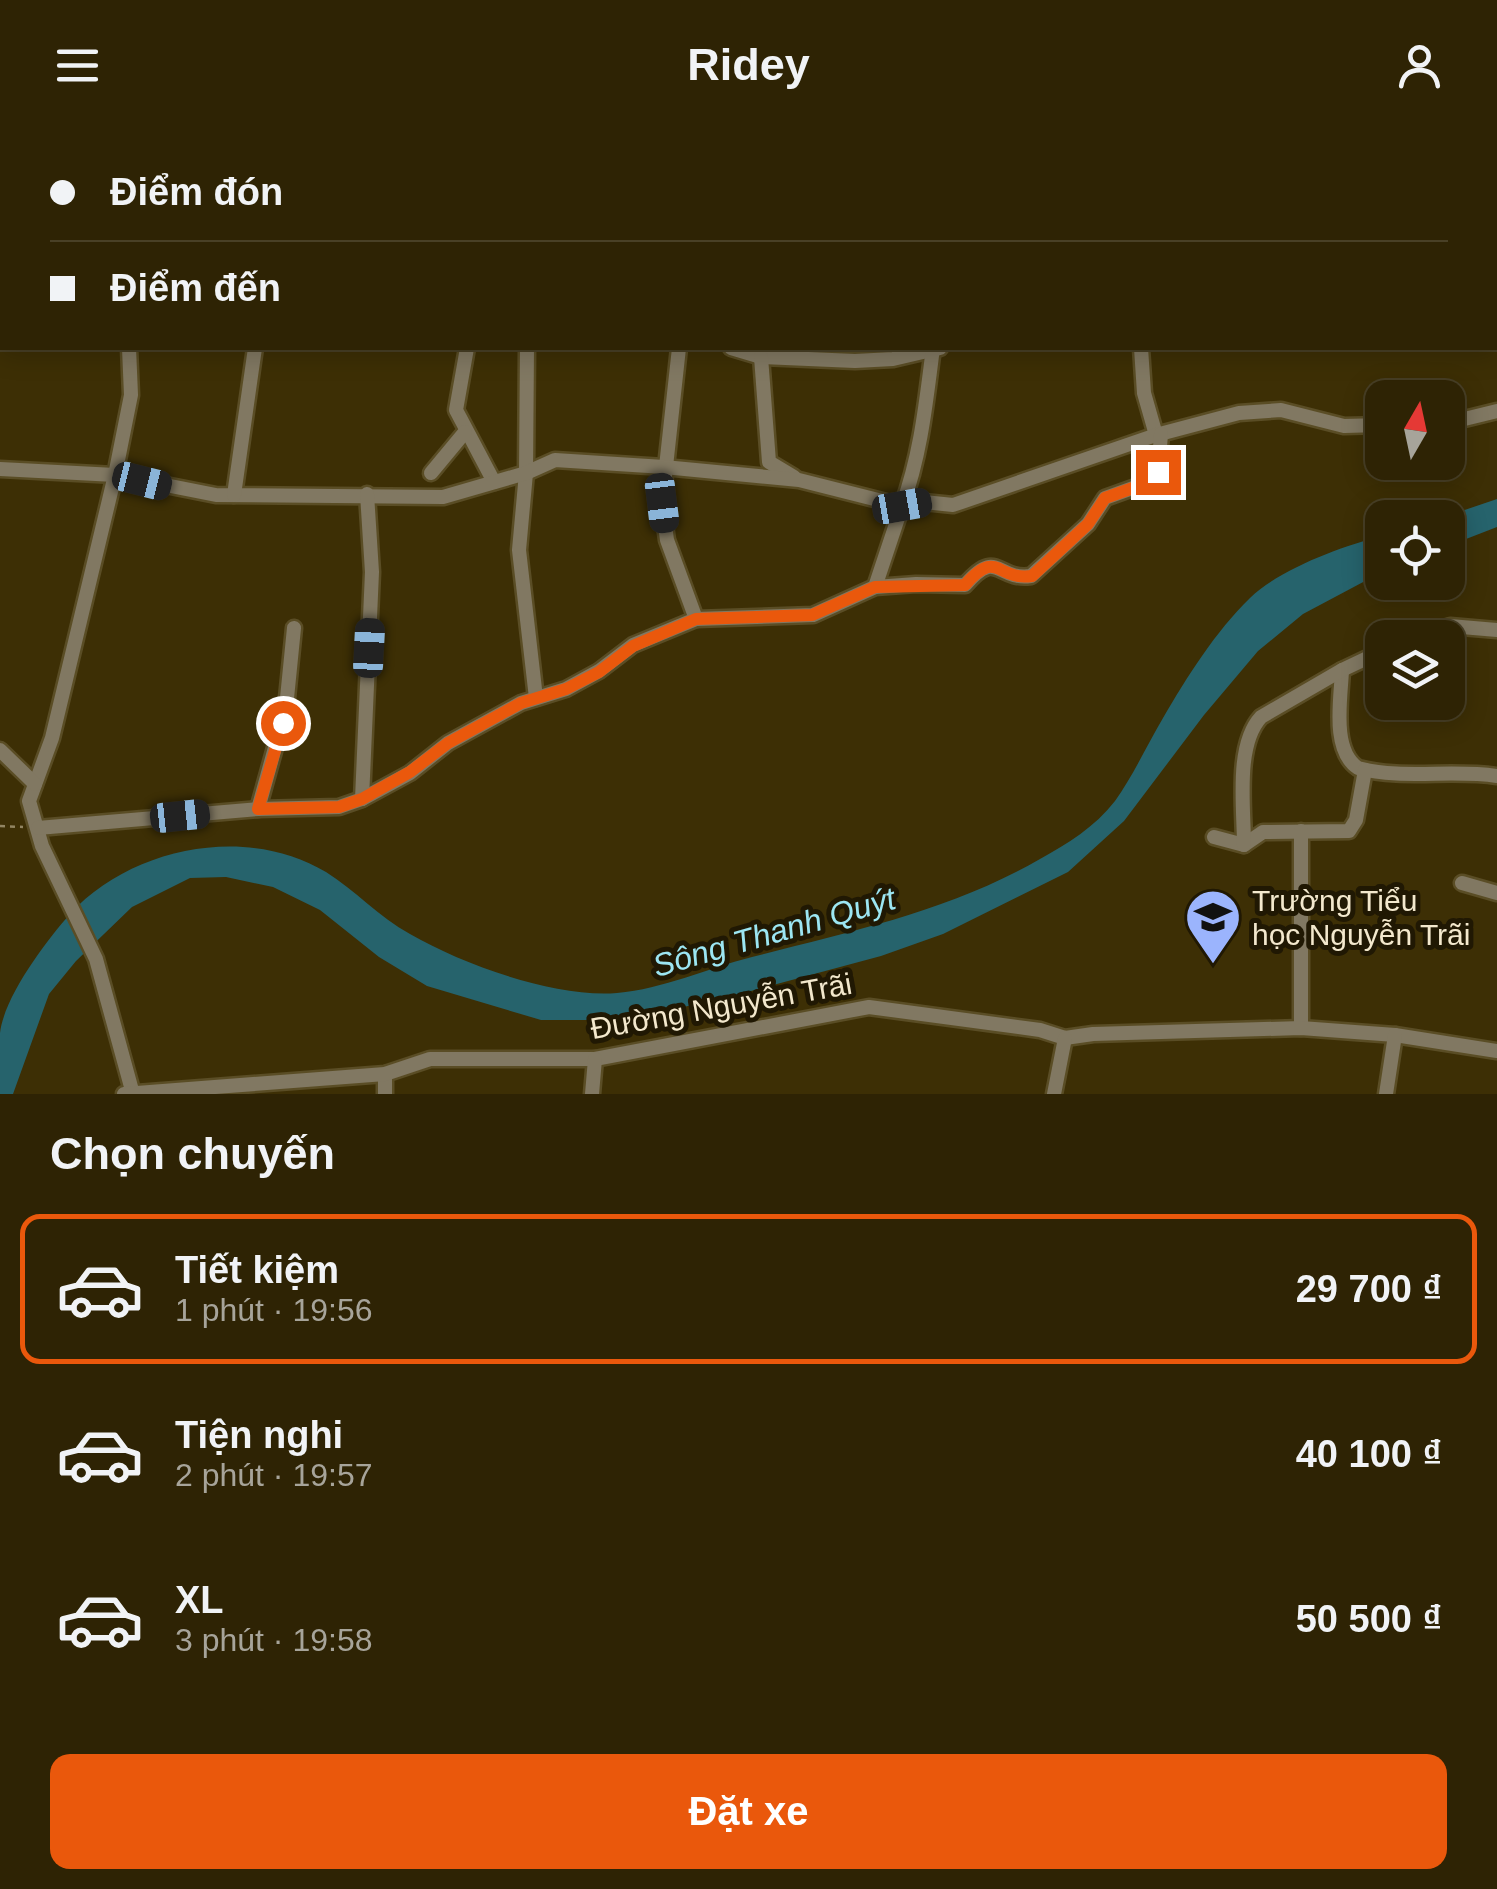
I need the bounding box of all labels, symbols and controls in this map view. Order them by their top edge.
icon: menu [50,38,105,93]
icon: person [1392,38,1447,93]
text: Ridey [687,39,810,90]
text: Điểm đón [110,171,283,213]
text: Điểm đến [110,267,281,309]
north arrow [1365,380,1465,480]
map controls [1365,380,1465,720]
route end [1136,450,1181,495]
car [109,459,175,503]
car [643,471,681,535]
car [870,486,934,526]
button: locate [1365,500,1465,600]
car [352,617,386,679]
button: layers [1365,620,1465,720]
route start [261,701,306,746]
car [149,798,211,834]
water label: Sông Thanh Quýt [648,880,901,984]
place label: Trường Tiểu học Nguyễn Trãi [1252,884,1470,951]
school or university icon: Trường Tiểu học Nguyễn Trãi [1183,887,1243,966]
street label: Đường Nguyễn Trãi [588,967,854,1045]
text: Chọn chuyến [50,1128,335,1179]
icon: car [55,1244,145,1334]
text: Tiết kiệm [175,1249,339,1291]
text: 29 700 ₫ [1296,1268,1442,1310]
text: 1 phút · 19:56 [175,1292,372,1328]
icon: car [55,1409,145,1499]
text: Tiện nghi [175,1414,343,1456]
text: 40 100 ₫ [1296,1433,1442,1475]
text: 2 phút · 19:57 [175,1457,372,1493]
icon: car [55,1574,145,1664]
text: XL [175,1579,224,1621]
text: 50 500 ₫ [1296,1598,1442,1640]
text: 3 phút · 19:58 [175,1622,372,1658]
button: Đặt xe [50,1754,1447,1869]

